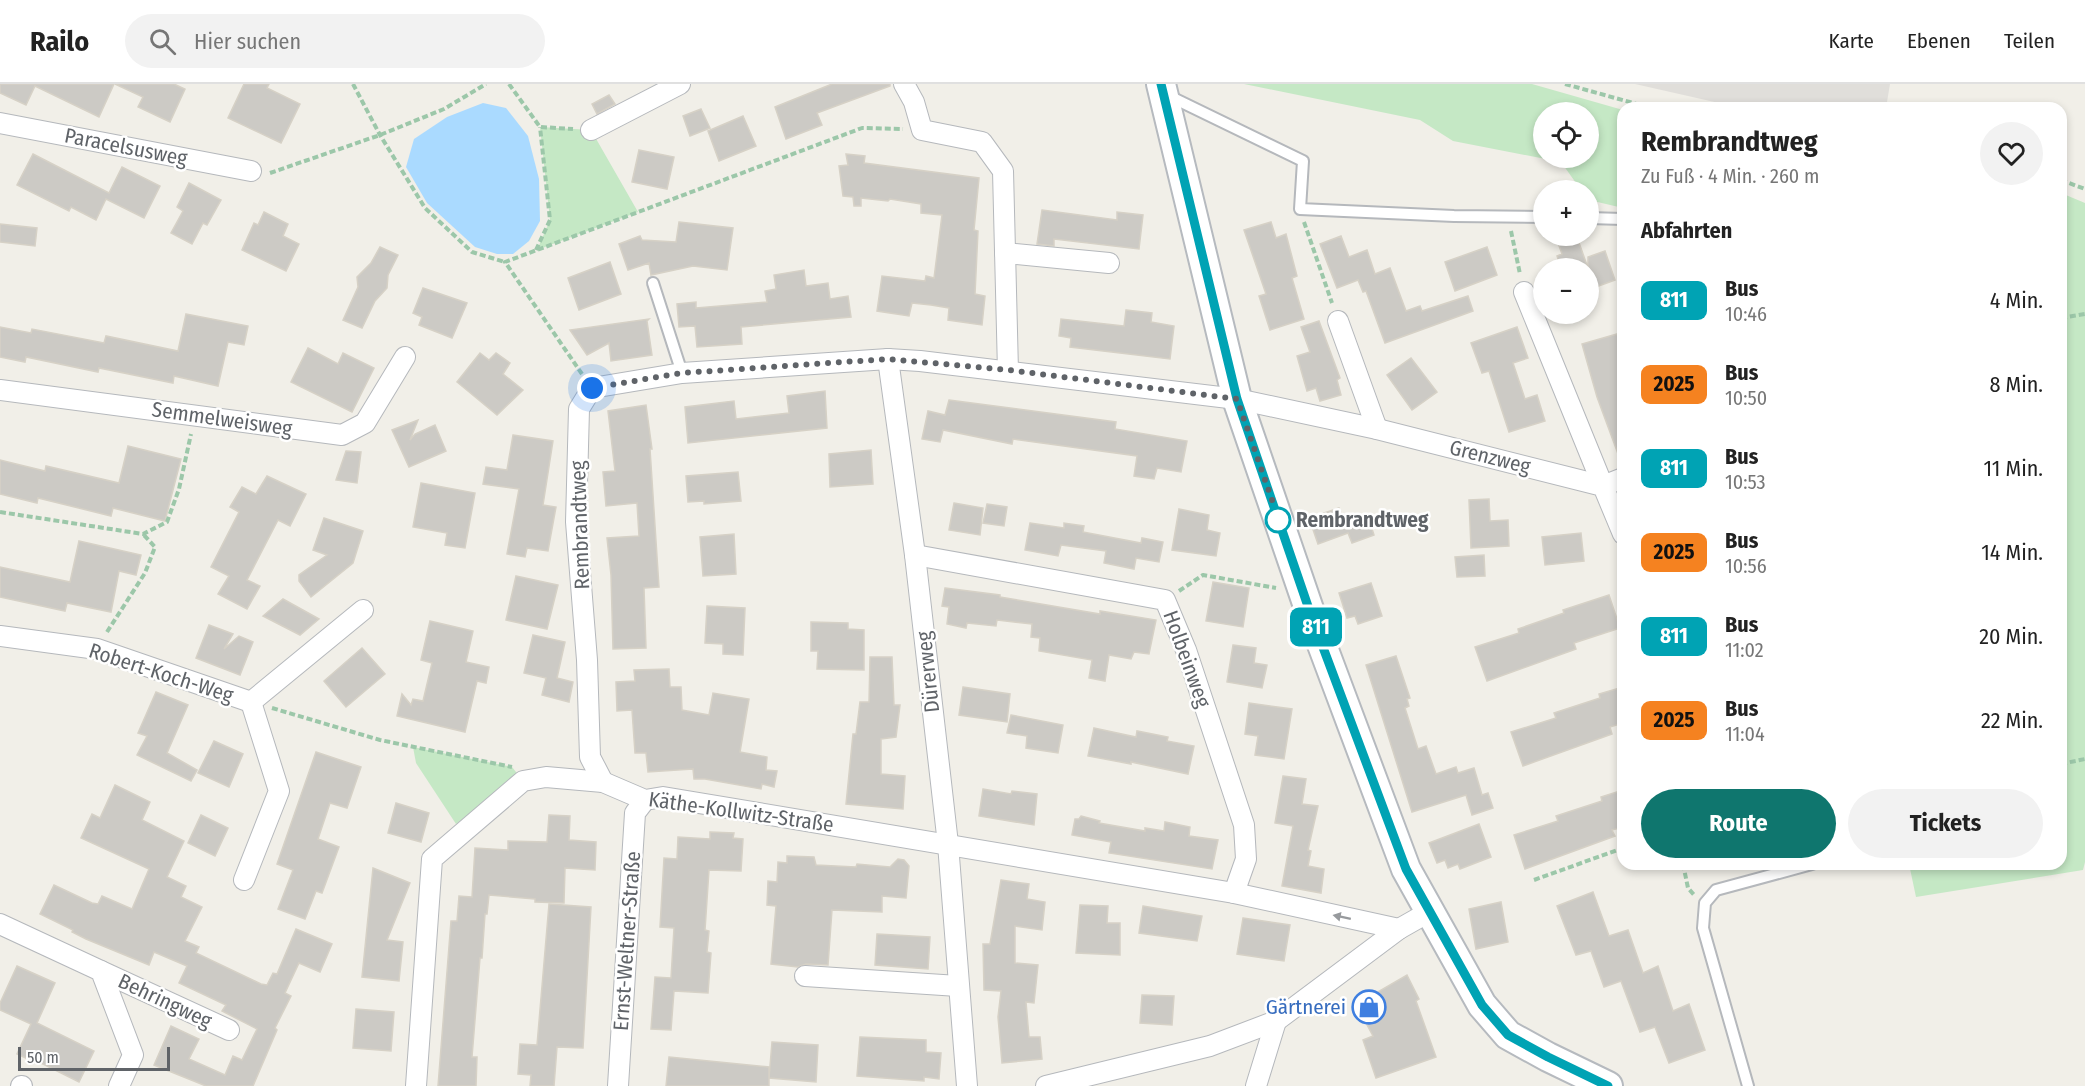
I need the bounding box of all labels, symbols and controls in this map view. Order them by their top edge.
search box [125,14,545,68]
text: Railo [30,25,89,58]
icon: search [146,25,179,58]
text: Hier suchen [194,28,301,55]
text: Karte [1828,28,1874,54]
text: Ebenen [1907,28,1971,54]
text: Teilen [2004,28,2055,54]
map controls [1533,102,1599,324]
button: locate [1533,102,1599,168]
street label: Paracelsusweg [62,122,190,172]
button: heart [1980,122,2043,185]
text: Rembrandtweg [1641,125,1818,158]
text: Zu Fuß · 4 Min. · 260 m [1641,164,1819,188]
button: + [1533,180,1599,246]
text: Abfahrten [1641,217,1732,244]
button: − [1533,258,1599,324]
text: Bus [1725,275,1758,302]
text: 811 [1660,287,1688,313]
text: 4 Min. [1990,287,2043,314]
text: 10:46 [1725,302,1767,326]
text: Bus [1725,359,1758,386]
text: 2025 [1653,371,1695,397]
text: 8 Min. [1989,371,2043,398]
your location [577,373,607,403]
text: 10:50 [1725,386,1767,410]
street label: Semmelweisweg [150,396,294,442]
street label: Grenzweg [1447,434,1533,480]
text: Bus [1725,443,1758,470]
text: 811 [1660,455,1688,481]
text: 11 Min. [1984,455,2043,482]
street label: Rembrandtweg [565,460,595,590]
text: 10:53 [1725,470,1766,494]
marker: Rembrandtweg [1265,507,1291,533]
place label: Rembrandtweg [1296,507,1429,533]
text: Bus [1725,527,1758,554]
text: 2025 [1653,539,1695,565]
text: 14 Min. [1981,539,2043,566]
text: 10:56 [1725,554,1767,578]
street label: Holbeinweg [1157,607,1217,711]
line badge: 811 [1282,608,1350,646]
text: Bus [1725,611,1758,638]
text: 811 [1302,614,1330,640]
text: 811 [1660,623,1688,649]
text: 20 Min. [1979,623,2043,650]
street label: Dürerweg [911,630,945,714]
street label: Robert-Koch-Weg [86,637,237,709]
text: 11:02 [1725,638,1764,662]
text: Bus [1725,695,1758,722]
text: 2025 [1653,707,1695,733]
text: 22 Min. [1981,707,2043,734]
text: 11:04 [1725,722,1765,746]
street label: Käthe-Kollwitz-Straße [647,786,835,838]
button: Route [1641,789,1836,858]
button: Tickets [1848,789,2043,858]
street label: Ernst-Weltner-Straße [608,850,646,1032]
one-way arrow [1332,912,1351,921]
street label: Behringweg [114,968,216,1034]
shop icon: Gärtnerei [1351,989,1387,1025]
place label: Gärtnerei [1266,994,1346,1020]
scale bar [18,1044,170,1072]
text: 50 m [27,1048,59,1067]

